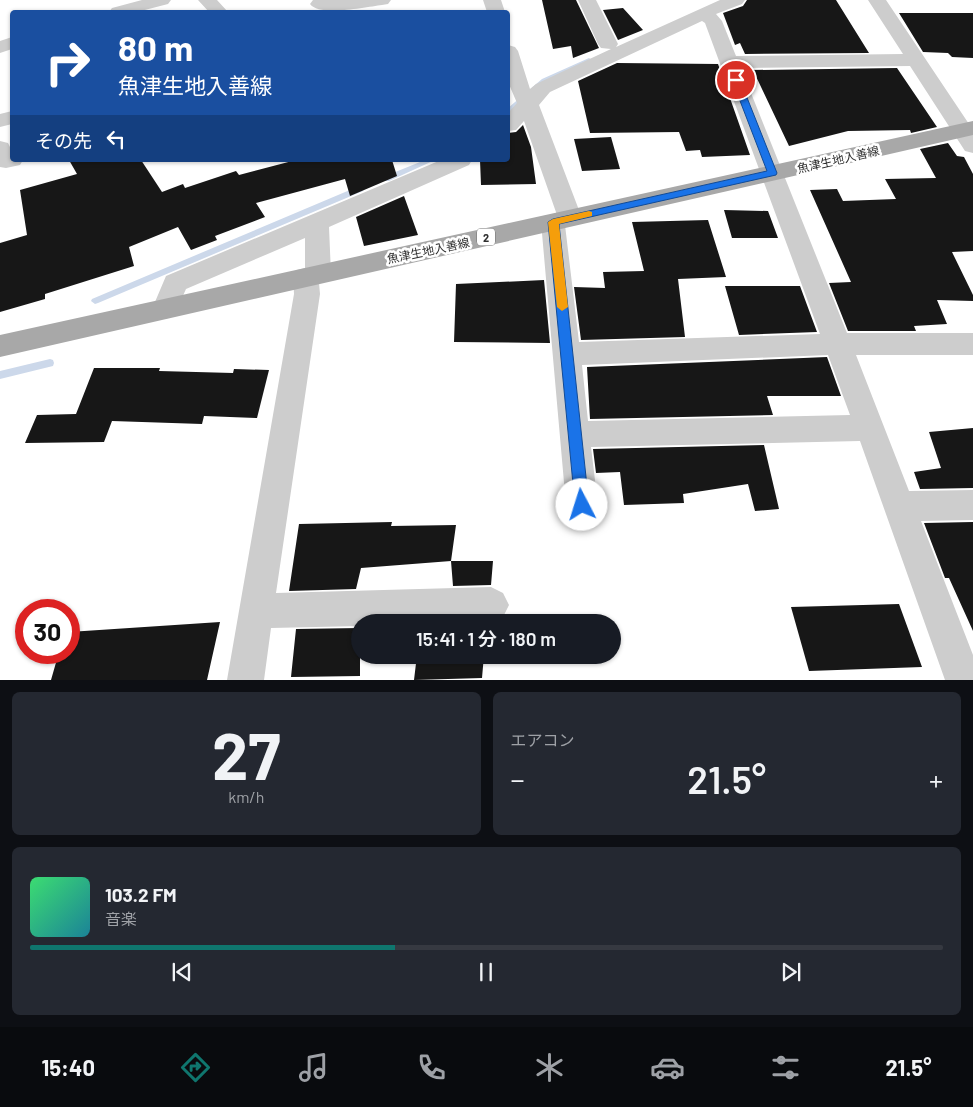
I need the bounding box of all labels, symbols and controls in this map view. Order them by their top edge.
text: 80 m [118,26,193,68]
icon: right [35,30,100,95]
pin [715,59,757,101]
icon: arrive [722,66,750,94]
text: 魚津生地入善線 [118,72,272,98]
icon: left [102,125,130,153]
text: その先 [35,129,92,152]
street label: 魚津生地入善線 [795,143,881,175]
road number: 2 [477,228,495,246]
street label: 魚津生地入善線 [385,234,471,266]
position arrow [555,478,607,530]
speed limit sign: 30 [15,599,80,664]
text: 15:41 · 1 分 · 180 m [416,627,556,650]
text: 27 [212,715,281,793]
text: エアコン [511,730,575,749]
text: 21.5° [687,756,766,802]
text: − [511,762,525,796]
text: + [929,762,943,796]
text: km/h [228,787,264,806]
text: 103.2 FM [105,883,177,906]
text: 音楽 [105,909,137,928]
icon: previous [168,958,196,986]
icon: pause [472,958,500,986]
icon: next [777,958,805,986]
icon: directions [178,1050,213,1085]
icon: music [296,1050,331,1085]
icon: phone [414,1050,449,1085]
icon: climate [532,1050,567,1085]
icon: car [650,1050,685,1085]
icon: filters [768,1050,803,1085]
text: 15:40 [41,1054,95,1080]
text: 21.5° [885,1054,931,1080]

